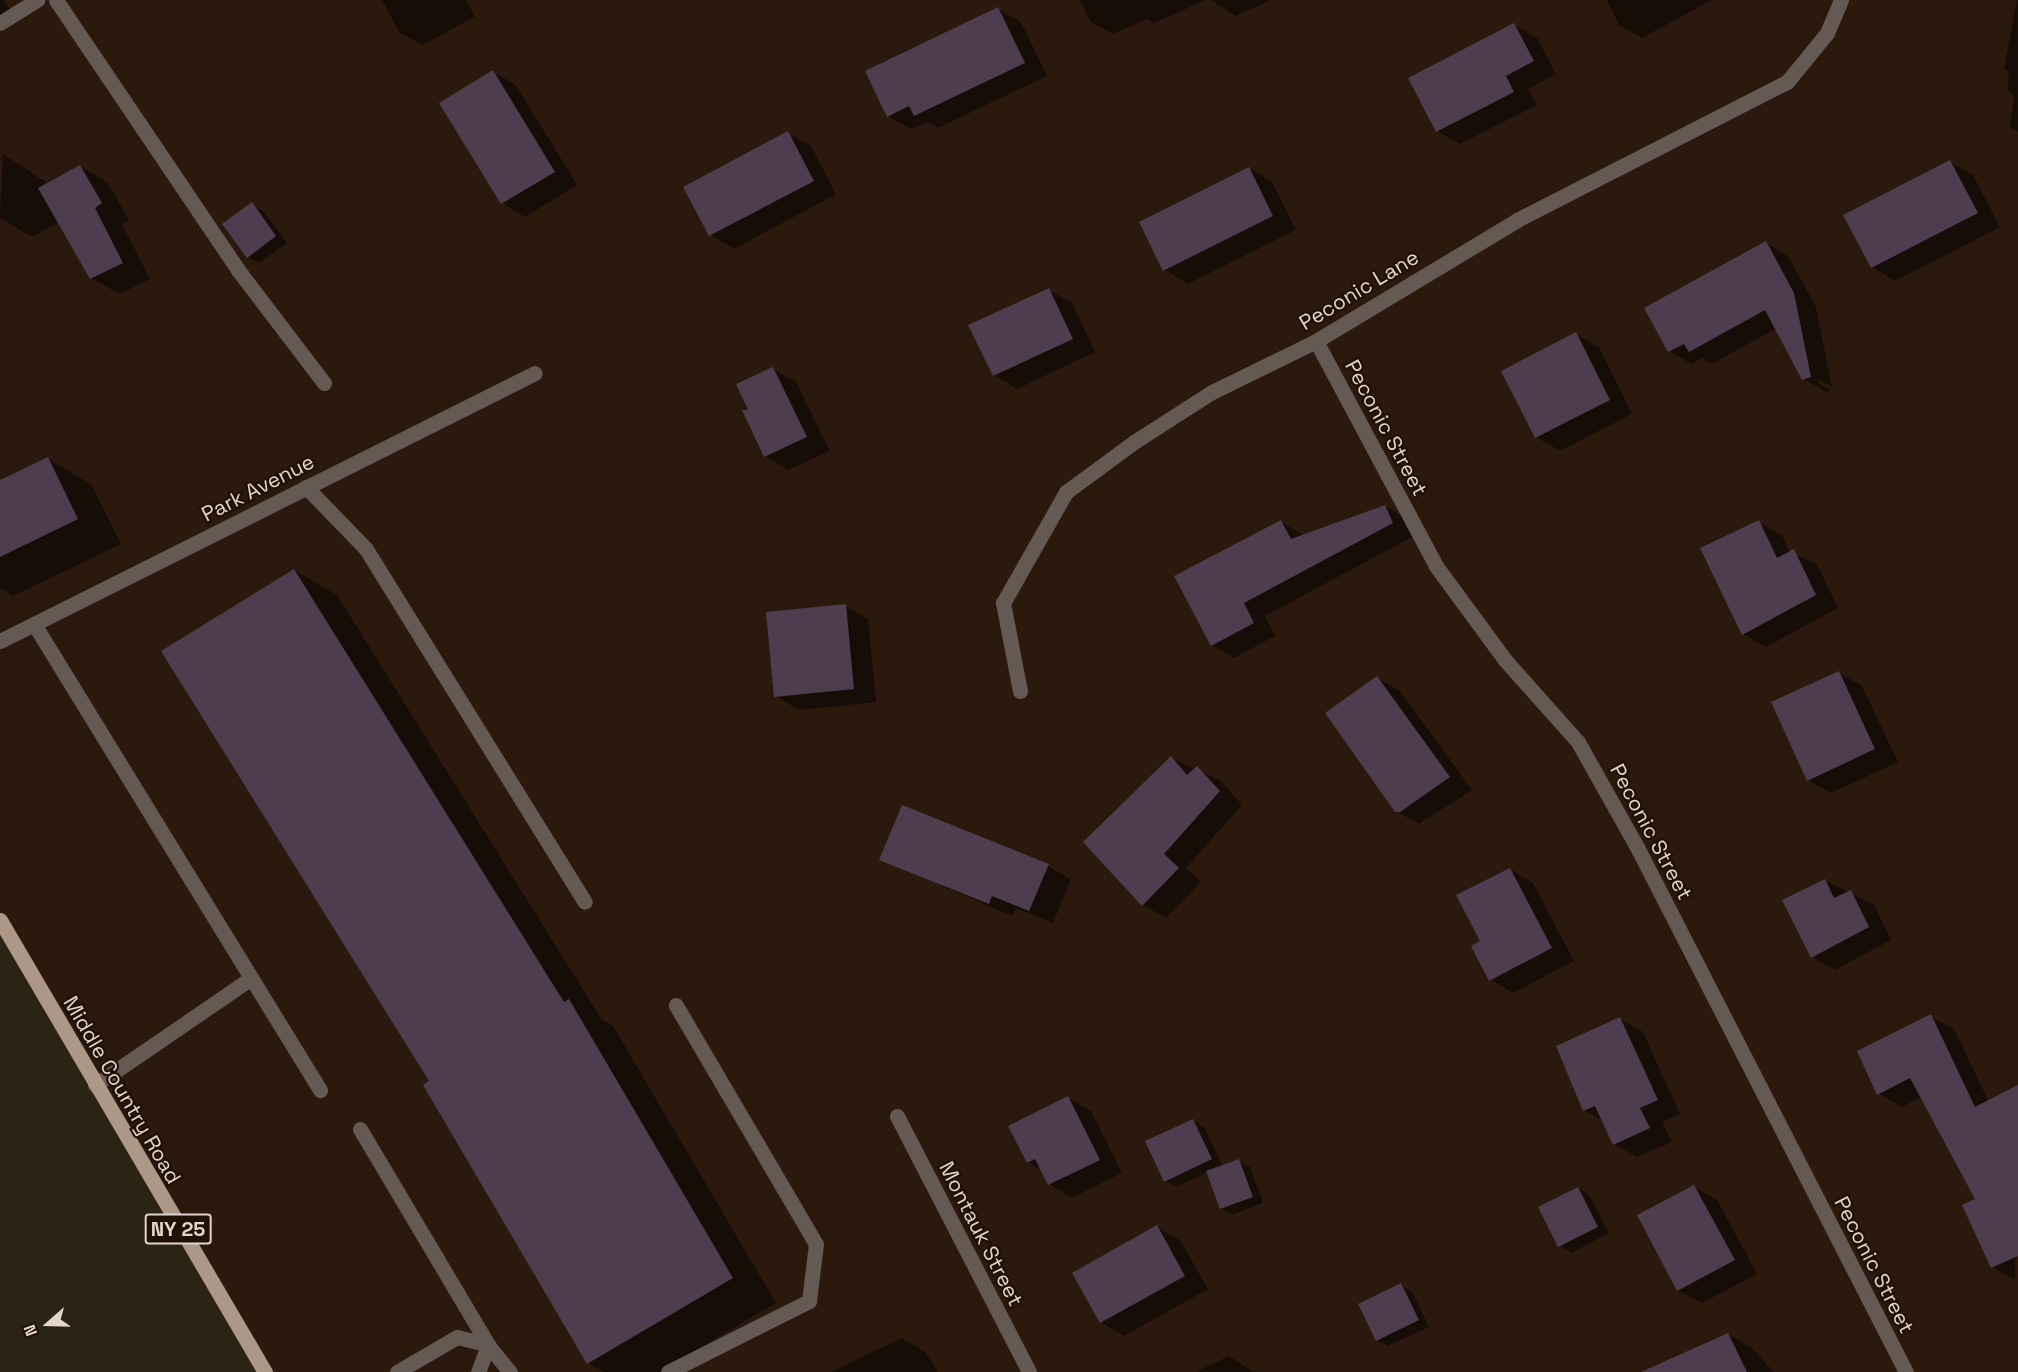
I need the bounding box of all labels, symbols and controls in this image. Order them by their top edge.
street label: Peconic Lane [1295,244,1423,336]
street label: Peconic Street [1340,356,1432,500]
street label: Park Avenue [197,449,319,527]
street label: Peconic Street [1605,760,1697,904]
street label: Middle Country Road [58,992,186,1188]
street label: Montauk Street [934,1158,1028,1310]
street label: Peconic Street [1829,1192,1919,1338]
road number: NY 25 [144,1212,213,1246]
north arrow [18,1294,78,1354]
text: N [19,1322,42,1339]

